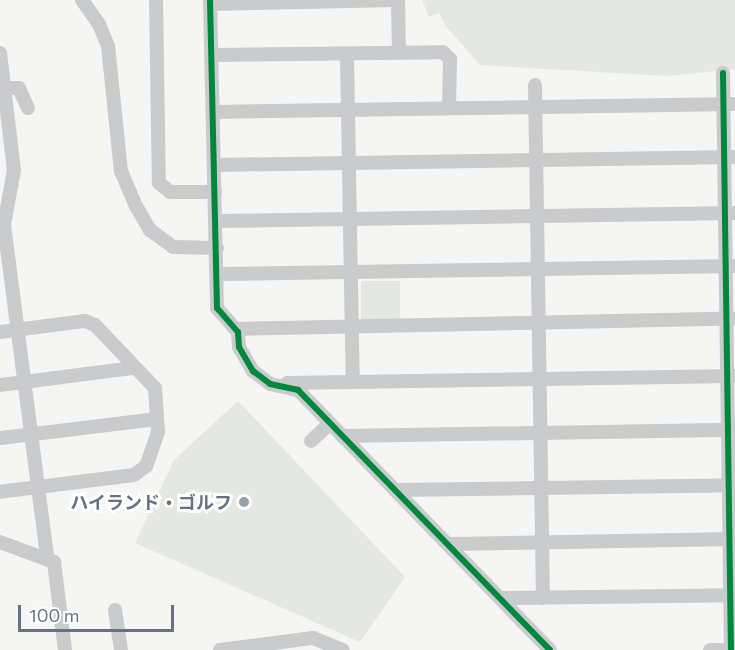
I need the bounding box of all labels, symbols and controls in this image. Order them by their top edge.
place label: ハイランド・ゴルフ [70,491,232,513]
marker: ハイランド・ゴルフ [237,495,251,509]
scale bar [21,593,177,631]
text: 100 m [29,604,79,626]

